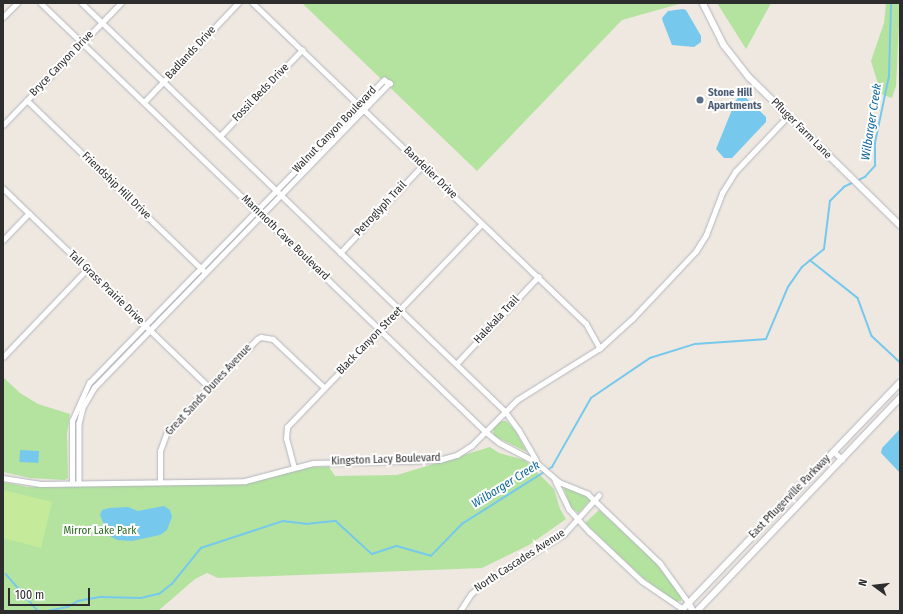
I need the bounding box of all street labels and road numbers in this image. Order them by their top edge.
street label: Badlands Drive [163,24,219,82]
street label: Bryce Canyon Drive [27,28,97,100]
street label: Fossil Beds Drive [230,61,292,125]
street label: Walnut Canyon Boulevard [290,84,380,176]
street label: Pfluger Farm Lane [768,96,834,162]
street label: Bandelier Drive [400,144,460,202]
street label: Friendship Hill Drive [79,150,153,222]
street label: Petroglyph Trail [352,179,410,239]
street label: Mammoth Cave Boulevard [238,193,332,283]
street label: Tall Grass Prairie Drive [65,248,147,328]
street label: Halekala Trail [472,293,522,347]
street label: Black Canyon Street [334,304,406,378]
street label: Great Sands Dunes Avenue [163,342,255,438]
street label: Kingston Lacy Boulevard [331,451,441,469]
street label: East Pflugerville Parkway [747,452,833,542]
street label: North Cascades Avenue [472,527,568,595]

